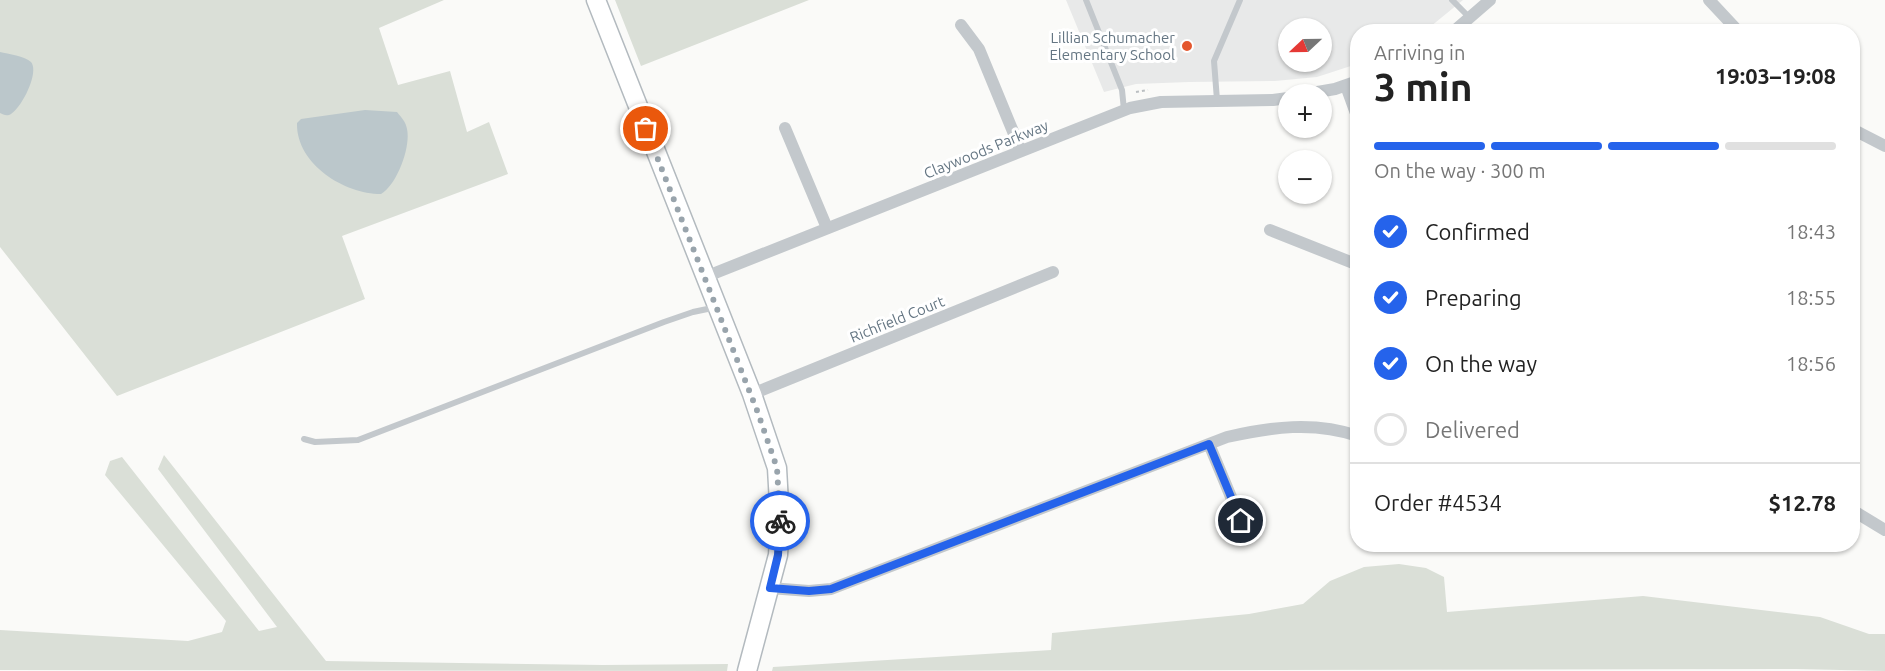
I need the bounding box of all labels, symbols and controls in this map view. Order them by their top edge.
north arrow [1278,18,1332,72]
map controls [1278,18,1332,204]
place label: Lillian Schumacher Elementary School [1049,29,1175,63]
marker: Lillian Schumacher Elementary School [1180,39,1194,53]
text: Arriving in [1374,41,1465,64]
text: 19:03–19:08 [1715,63,1836,88]
text: 3 min [1374,65,1473,108]
button: + [1278,84,1332,138]
pin [620,103,671,154]
icon: bag [629,112,662,145]
street label: Claywoods Parkway [921,116,1051,182]
button: − [1278,150,1332,204]
text: On the way · 300 m [1374,159,1546,182]
icon: check [1374,215,1407,248]
text: Confirmed [1425,219,1530,244]
text: 18:43 [1786,220,1836,243]
icon: check [1374,281,1407,314]
text: Preparing [1425,285,1522,310]
text: 18:55 [1786,286,1836,309]
street label: Richfield Court [847,292,947,346]
icon: check [1374,347,1407,380]
text: On the way [1425,351,1537,376]
text: 18:56 [1786,352,1836,375]
text: Delivered [1425,417,1520,442]
text: Order #4534 [1374,490,1502,515]
text: $12.78 [1769,490,1836,515]
courier [750,491,810,551]
pin [1215,495,1266,546]
icon: home [1224,504,1257,537]
icon: bike [764,505,797,538]

